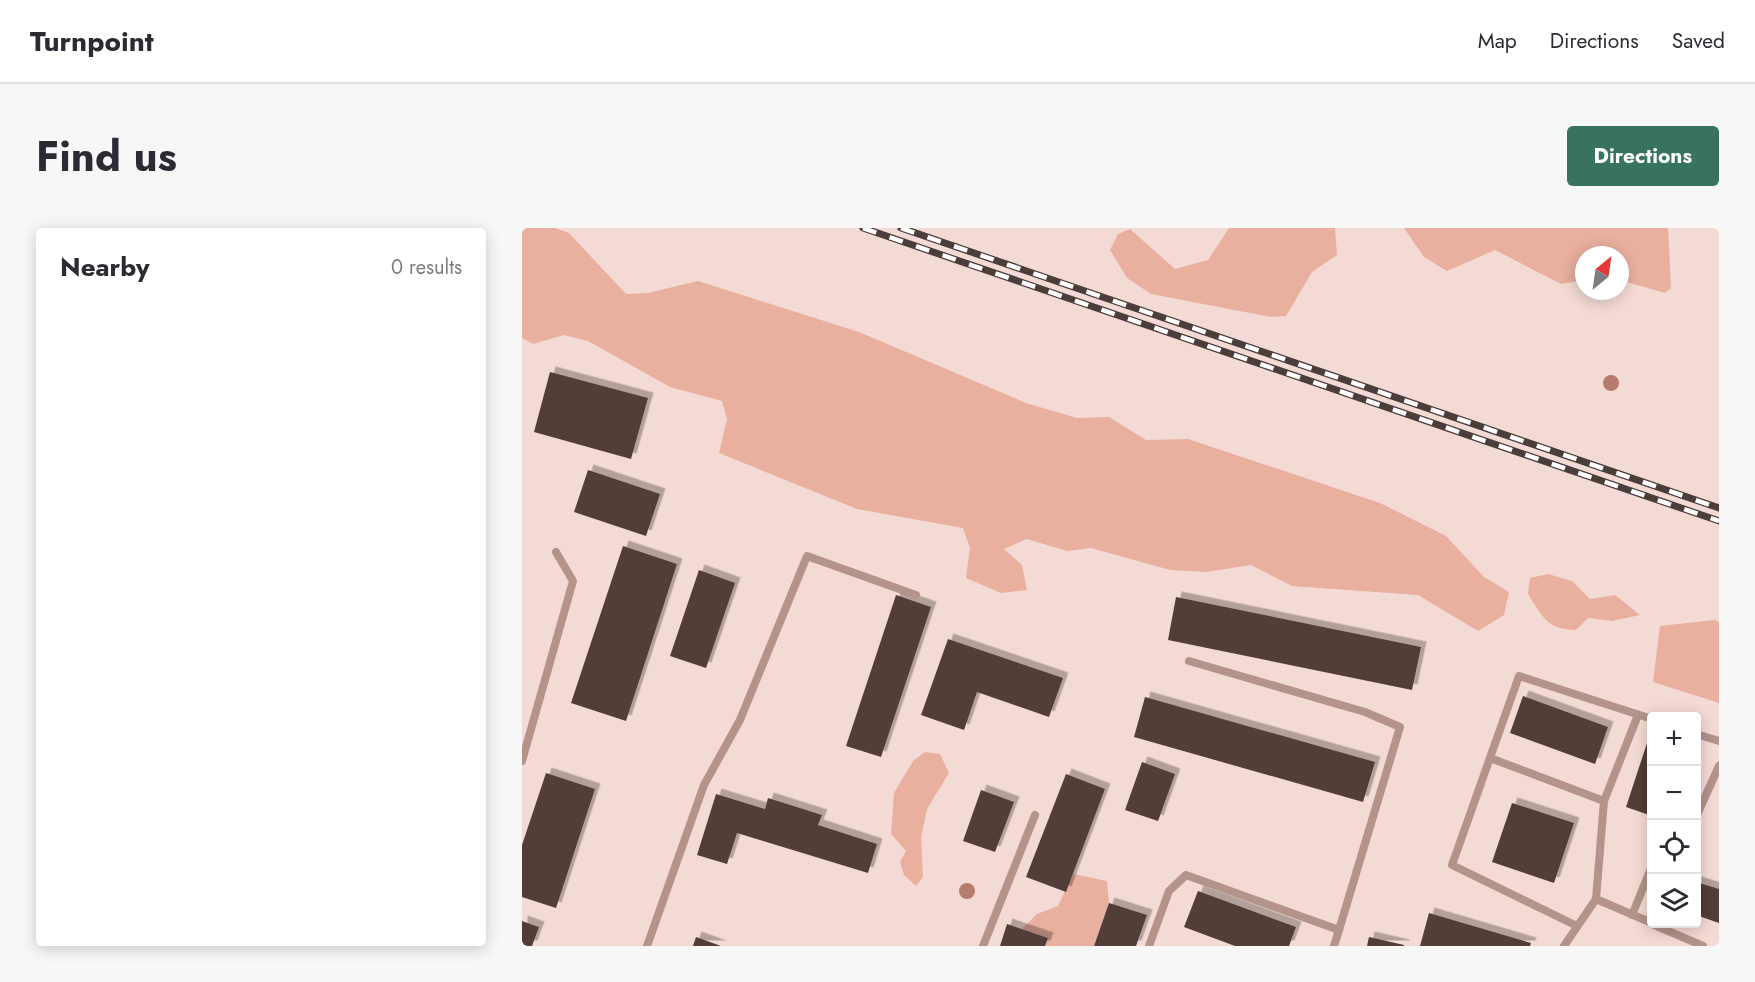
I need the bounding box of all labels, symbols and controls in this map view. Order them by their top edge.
text: Turnpoint [30,21,154,62]
text: Map [1478,26,1517,56]
text: Directions [1550,26,1639,56]
text: Saved [1672,26,1725,56]
text: Find us [36,126,177,187]
button: Directions [1567,126,1719,186]
north arrow [1575,246,1629,300]
text: Nearby [60,248,149,286]
text: 0 results [391,253,462,282]
map controls [1647,712,1701,928]
button: + [1647,712,1701,766]
button: − [1647,766,1701,820]
button: locate [1647,820,1701,874]
button: layers [1647,874,1701,928]

